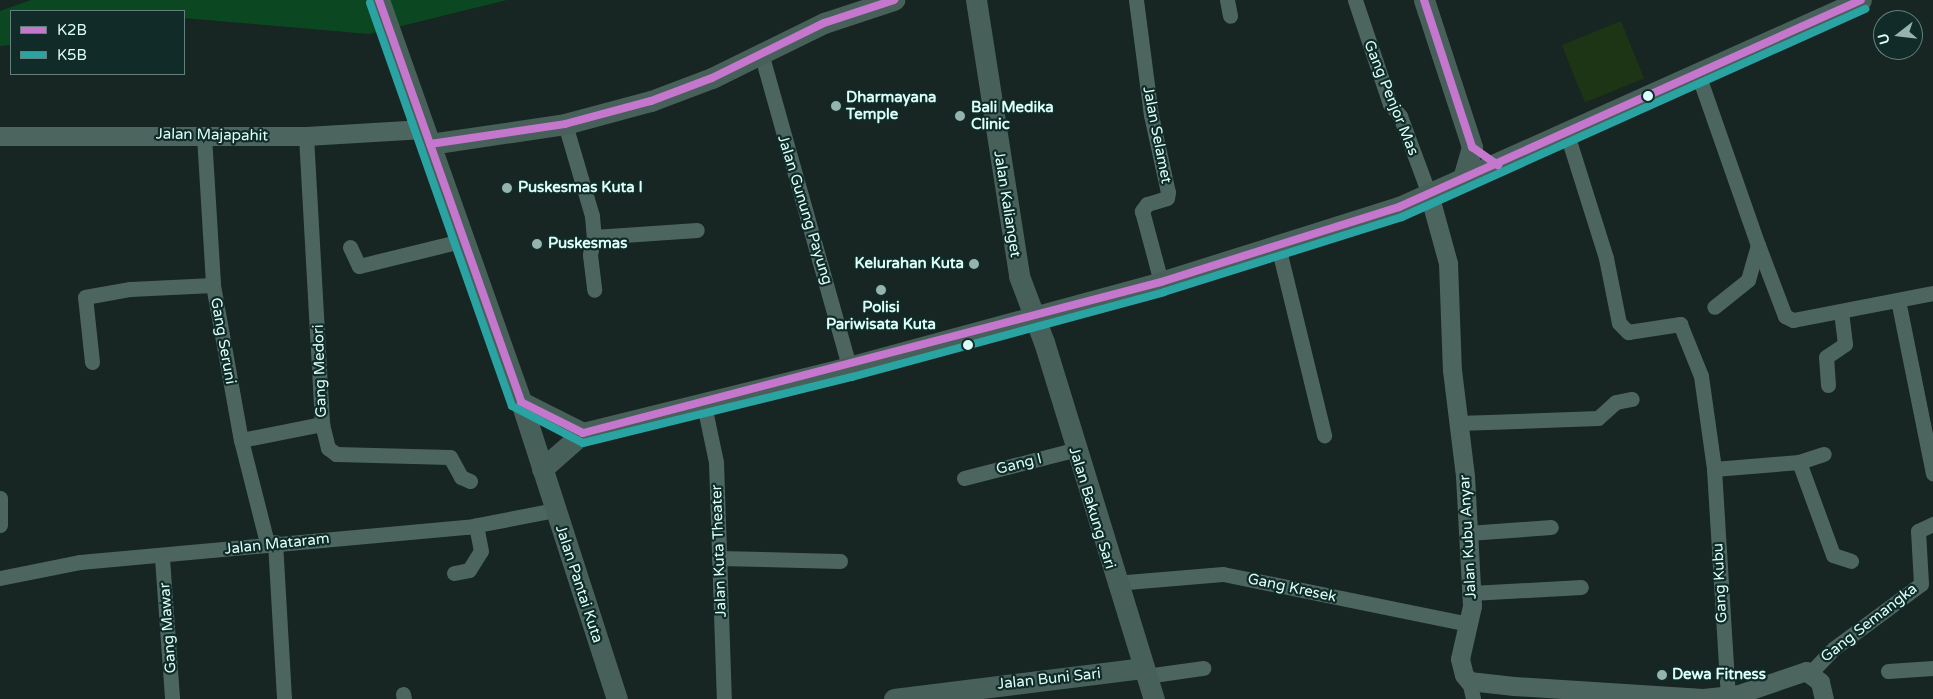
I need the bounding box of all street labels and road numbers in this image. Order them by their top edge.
street label: Gang Penjor Mas [1360,38,1422,158]
street label: Jalan Selamet [1139,85,1175,185]
street label: Jalan Majapahit [156,125,268,145]
street label: Jalan Gunung Payung [774,133,836,287]
street label: Jalan Kalianget [990,149,1024,259]
street label: Gang Seruni [207,296,239,386]
street label: Gang Medori [309,324,331,418]
street label: Jalan Bakung Sari [1065,445,1119,571]
street label: Gang I [994,450,1044,478]
street label: Jalan Kubu Anyar [1456,474,1480,600]
street label: Jalan Kuta Theater [708,484,730,618]
street label: Jalan Pantai Kuta [551,523,607,645]
street label: Jalan Mataram [224,530,330,558]
street label: Gang Kubu [1709,543,1731,623]
street label: Gang Kresek [1246,570,1338,606]
street label: Gang Semangka [1817,580,1921,666]
street label: Gang Mawar [156,582,180,674]
street label: Jalan Buni Sari [996,665,1102,693]

